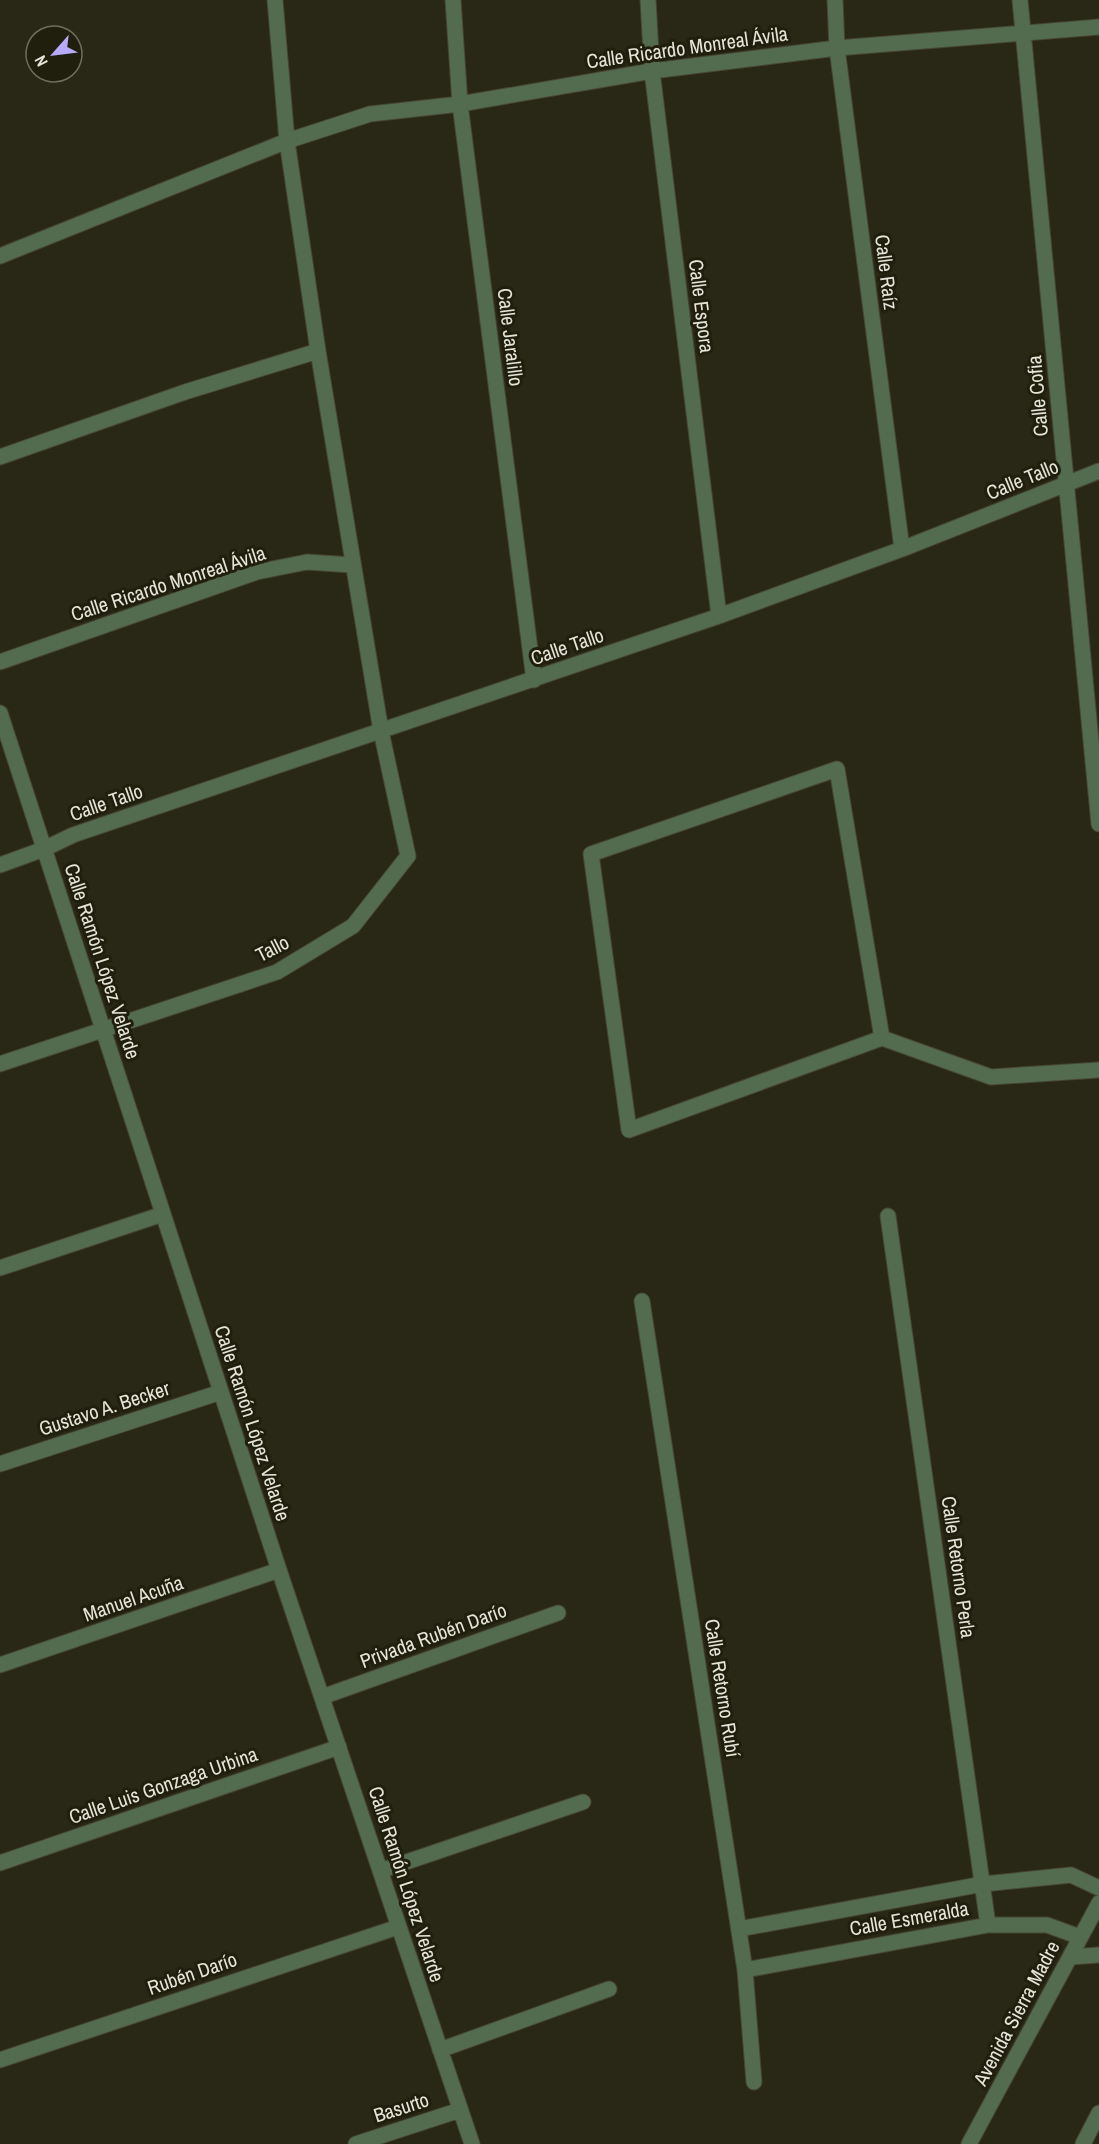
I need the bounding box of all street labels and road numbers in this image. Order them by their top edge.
street label: Calle Ricardo Monreal Ávila [585,20,789,74]
street label: Calle Raíz [869,233,905,311]
street label: Calle Espora [683,258,721,354]
street label: Calle Jaralillo [492,287,530,387]
street label: Calle Cofia [1020,354,1054,438]
street label: Calle Tallo [982,452,1062,506]
street label: Calle Ricardo Monreal Ávila [67,539,269,627]
street label: Calle Tallo [527,621,607,671]
street label: Calle Tallo [66,777,146,827]
street label: Calle Ramón López Velarde [59,860,147,1062]
street label: Tallo [251,928,293,968]
street label: Calle Ramón López Velarde [209,1322,297,1524]
street label: Gustavo A. Becker [35,1374,173,1442]
street label: Calle Retorno Perla [936,1494,982,1640]
street label: Manuel Acuña [79,1568,187,1628]
street label: Privada Rubén Darío [356,1596,510,1674]
street label: Calle Retorno Rubí [699,1617,747,1759]
street label: Calle Luis Gonzaga Urbina [65,1740,261,1830]
street label: Calle Ramón López Velarde [363,1783,451,1985]
street label: Calle Esmeralda [847,1894,971,1942]
street label: Avenida Sierra Madre [966,1936,1066,2091]
street label: Rubén Darío [144,1945,240,2001]
street label: Basurto [370,2085,432,2129]

